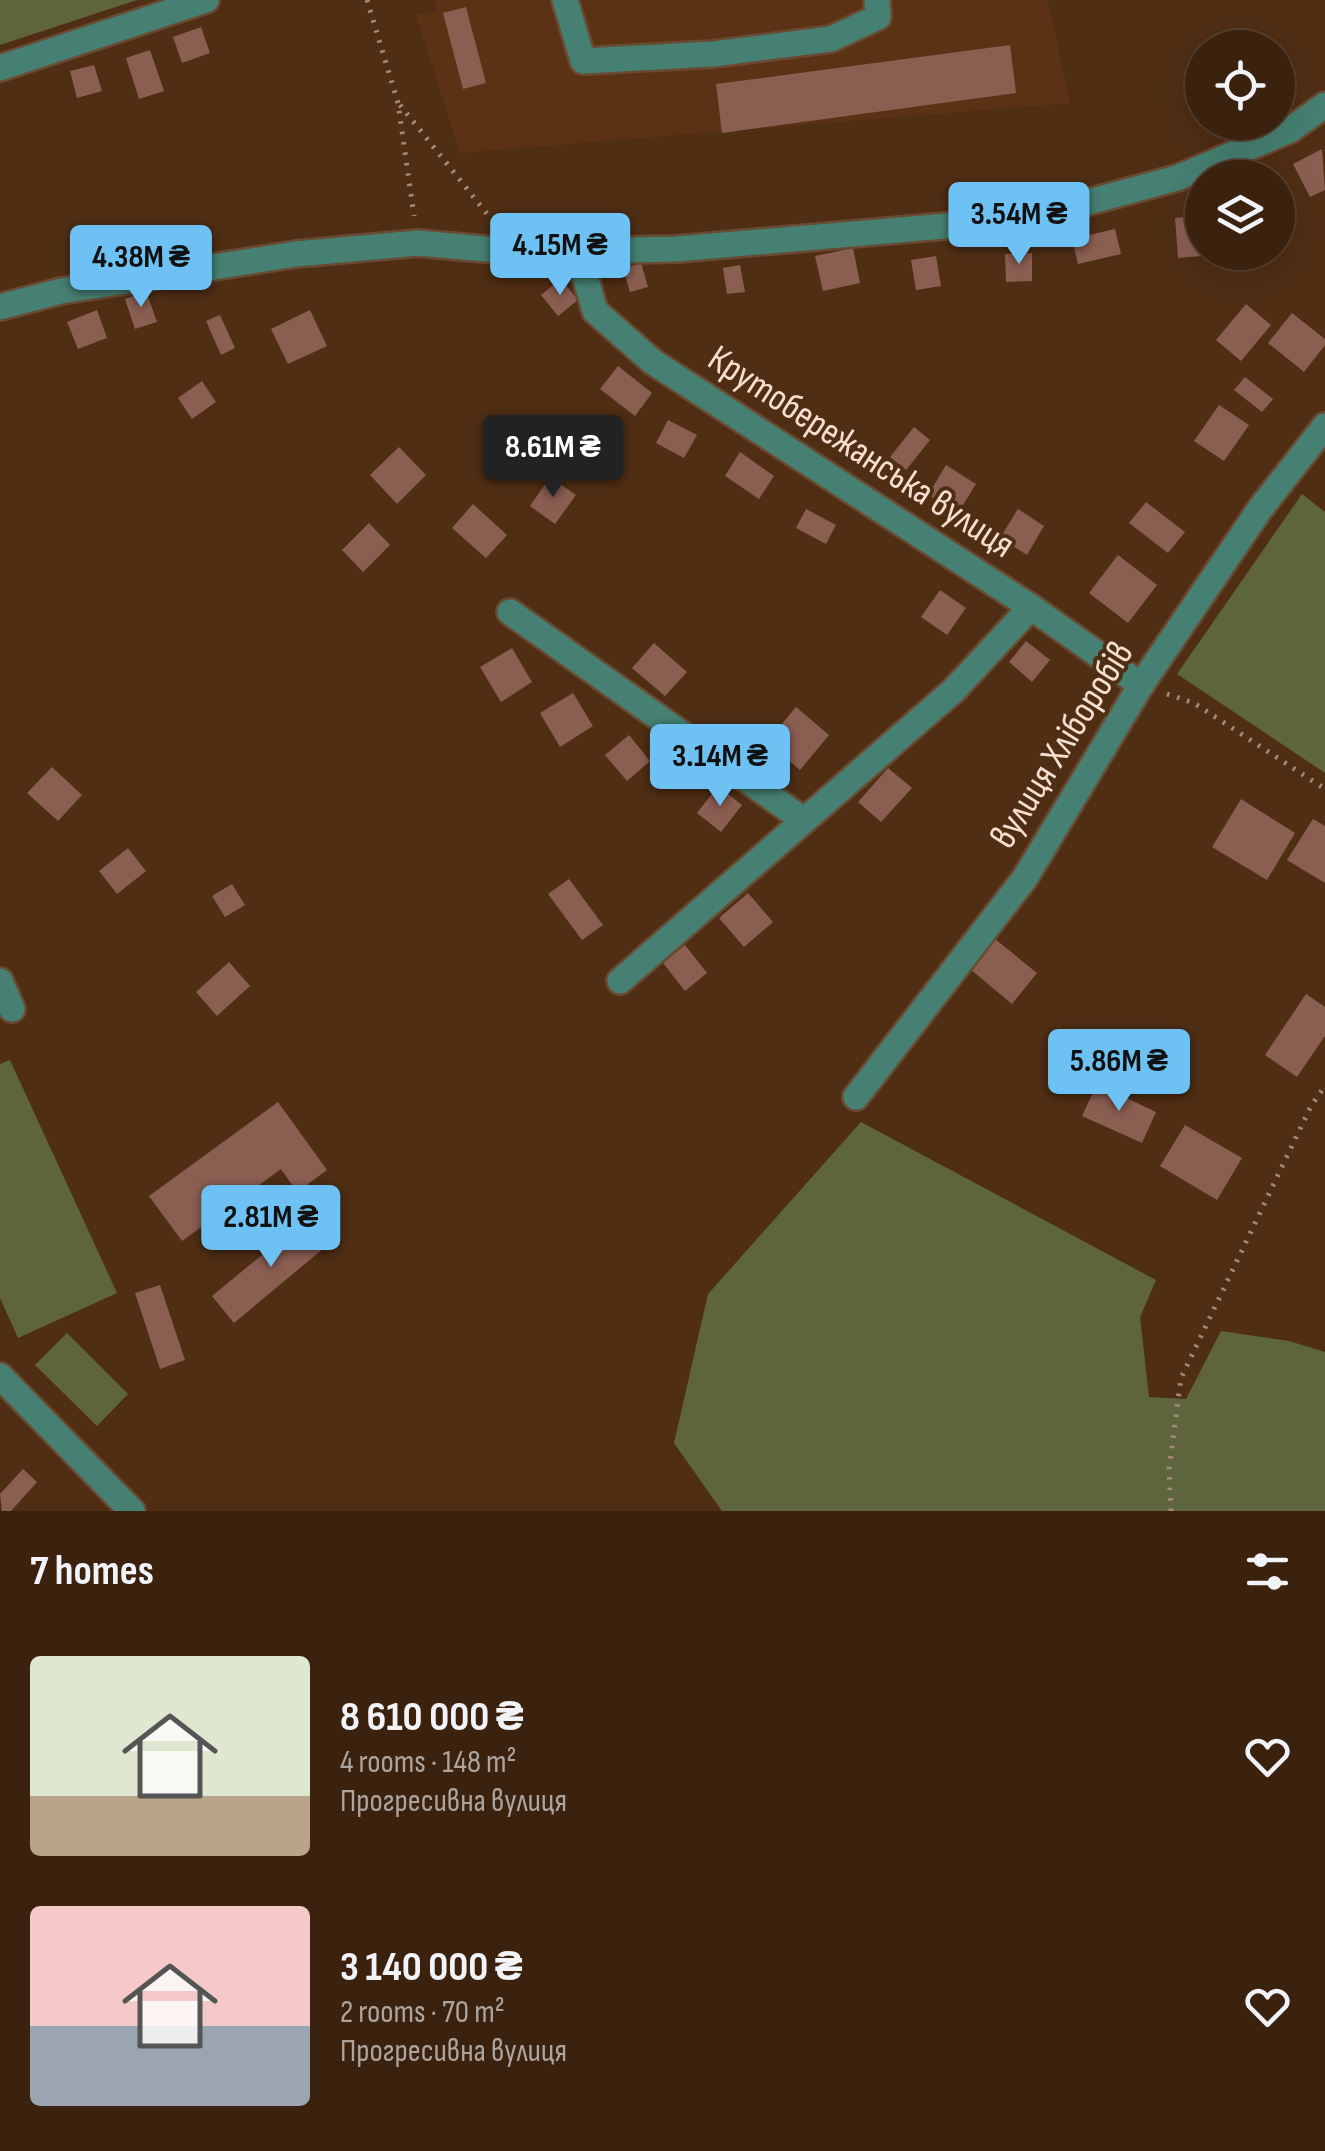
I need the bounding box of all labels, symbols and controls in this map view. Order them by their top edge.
map controls [1185,30,1295,270]
button: locate [1185,30,1295,140]
button: layers [1185,160,1295,270]
pin: 3.54M ₴ [927,182,1111,267]
text: 3.54M ₴ [970,195,1068,234]
pin: 4.15M ₴ [468,213,652,298]
pin: 4.38M ₴ [49,225,233,310]
text: 4.15M ₴ [512,226,608,265]
text: 4.38M ₴ [92,238,190,277]
street label: Крутобережанська вулиця [700,336,1022,568]
pin: 8.61M ₴ [461,415,645,500]
text: 8.61M ₴ [505,428,601,467]
street label: вулиця Хліборобів [981,633,1143,857]
pin: 3.14M ₴ [628,724,812,809]
text: 3.14M ₴ [672,737,768,776]
pin: 5.86M ₴ [1027,1029,1211,1114]
text: 5.86M ₴ [1070,1042,1168,1081]
pin: 2.81M ₴ [179,1185,363,1270]
text: 2.81M ₴ [223,1198,319,1237]
icon: filters [1240,1544,1295,1599]
text: 7 homes [30,1546,154,1597]
text: 8 610 000 ₴ [340,1692,524,1743]
icon: home [110,1696,230,1816]
icon: heart [1240,1729,1295,1784]
text: 4 rooms · 148 m² [340,1743,517,1782]
text: Прогресивна вулиця [340,1782,567,1821]
text: 3 140 000 ₴ [340,1942,523,1993]
icon: home [110,1946,230,2066]
icon: heart [1240,1979,1295,2034]
text: 2 rooms · 70 m² [340,1993,505,2032]
text: Прогресивна вулиця [340,2032,567,2071]

